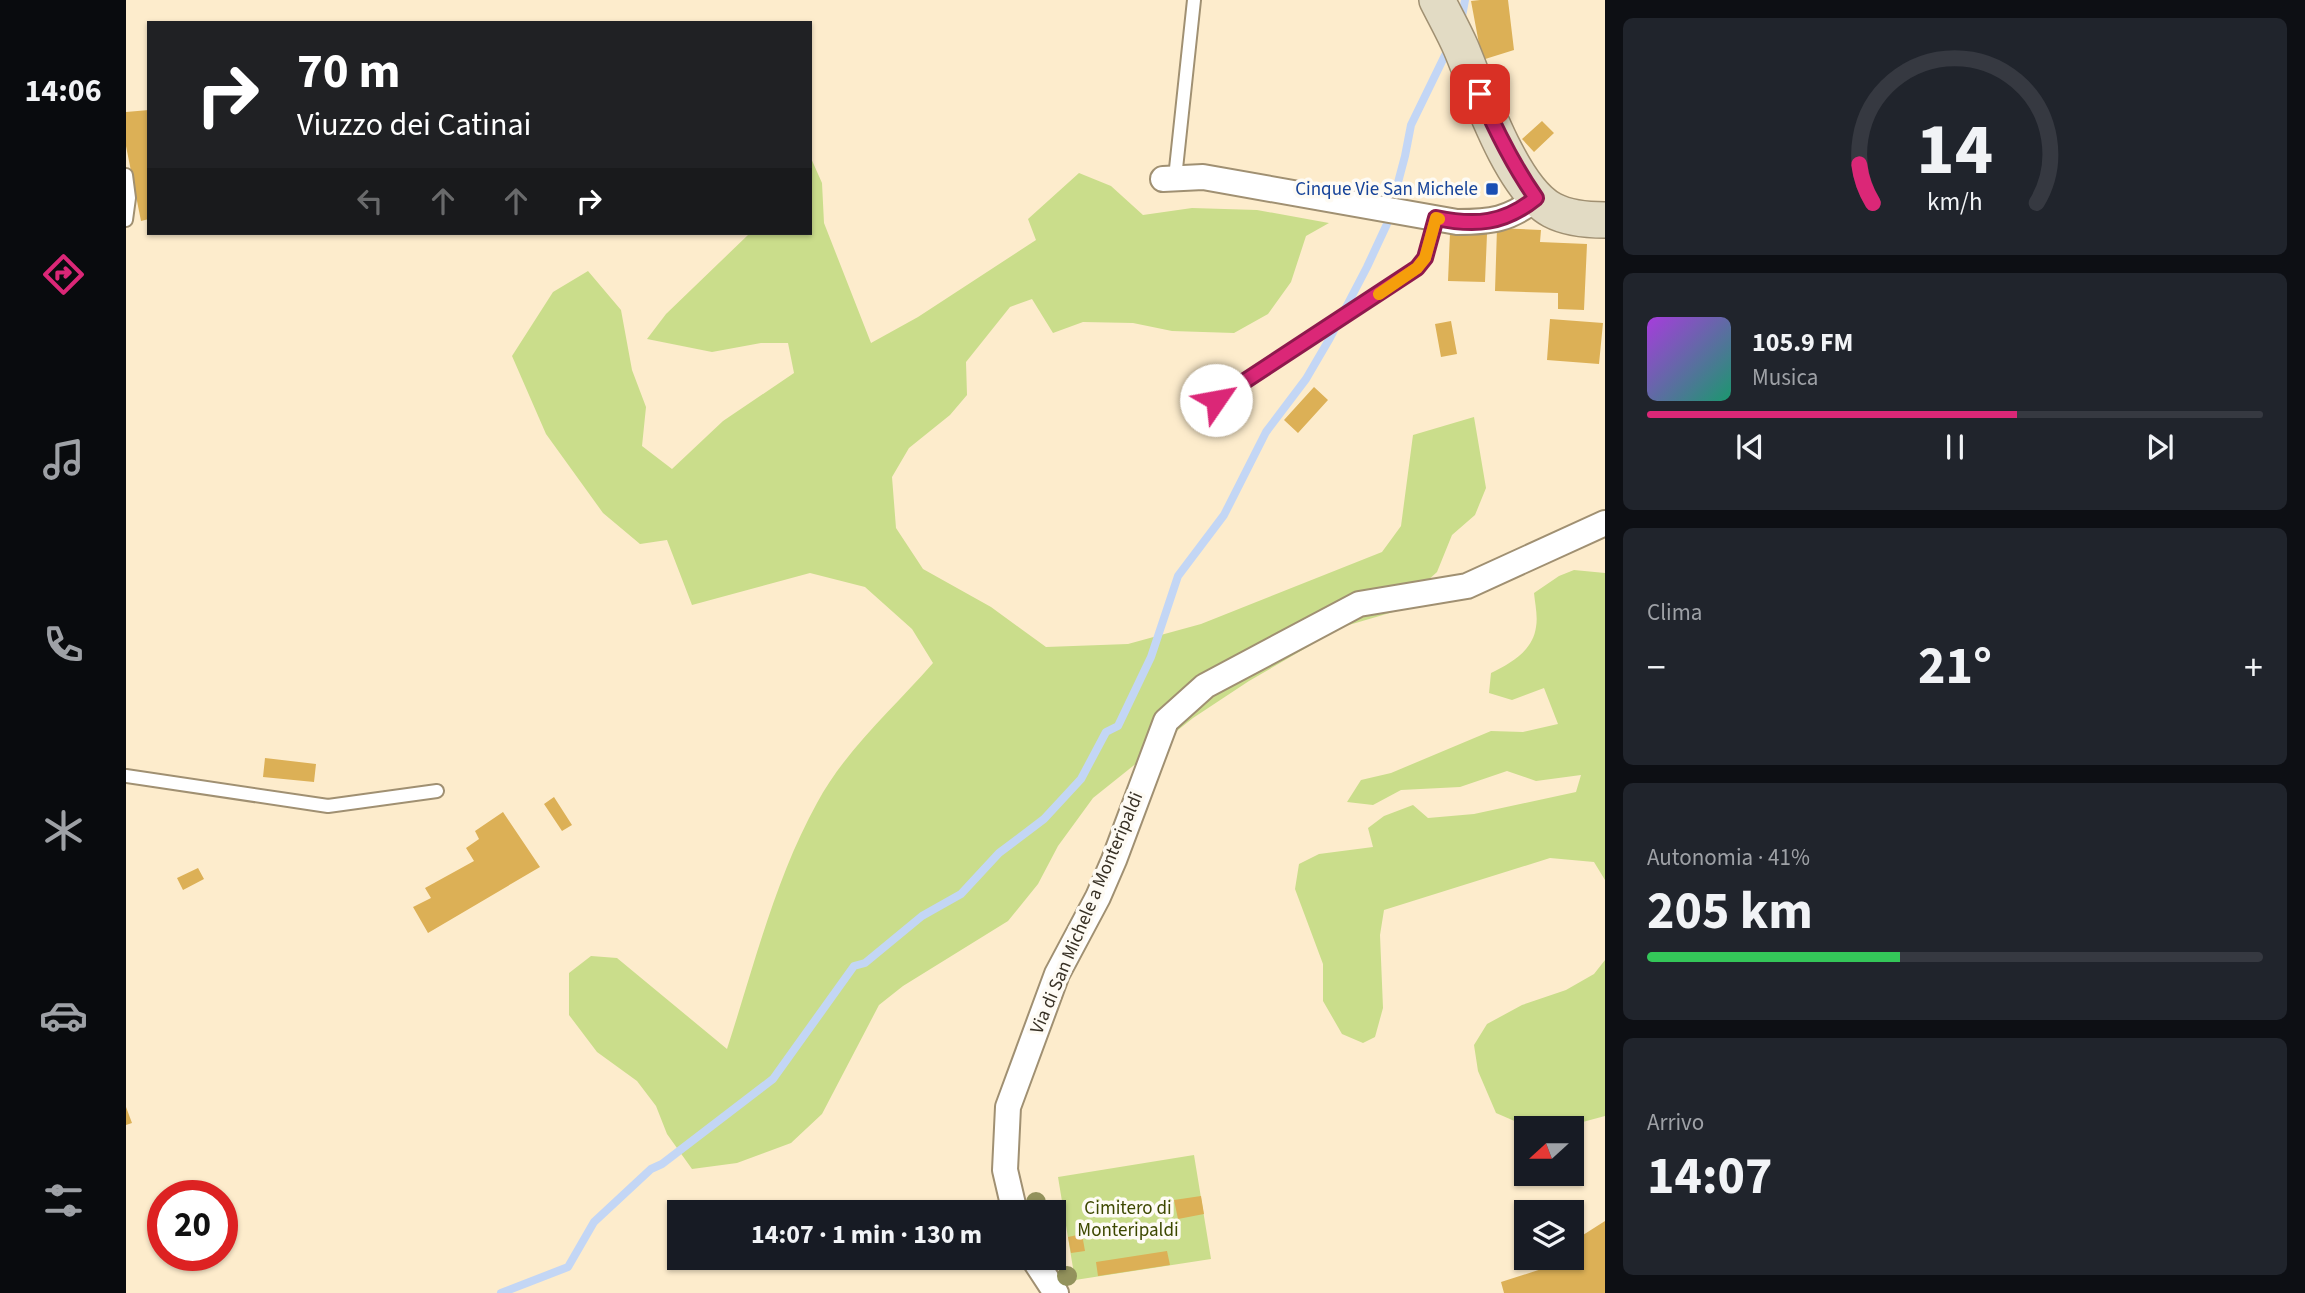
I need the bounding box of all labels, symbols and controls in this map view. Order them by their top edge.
text: 70 m [297,37,401,107]
icon: right [182,49,273,140]
pin [1450,64,1510,124]
text: 14:06 [24,68,102,114]
icon: arrive [1461,75,1499,113]
text: 14 [1917,98,1993,202]
text: Viuzzo dei Catinai [297,102,531,148]
place label: Cinque Vie San Michele [1295,176,1478,203]
marker: Cinque Vie San Michele [1484,181,1500,197]
icon: left [351,182,389,220]
icon: ahead [424,182,462,220]
icon: ahead [497,182,535,220]
icon: right [570,182,608,220]
text: km/h [1927,183,1983,219]
icon: directions [39,250,88,299]
text: 105.9 FM [1752,324,1853,361]
text: Musica [1752,361,1818,394]
position arrow [1179,363,1253,437]
icon: previous [1731,428,1769,466]
icon: pause [1936,428,1974,466]
icon: next [2141,428,2179,466]
icon: music [39,435,88,484]
text: Clima [1647,596,1702,629]
icon: phone [39,620,88,669]
text: 21° [1918,630,1992,704]
text: − [1647,641,1666,695]
text: + [2244,641,2263,695]
street label: Via di San Michele a Monteripaldi [1024,788,1150,1038]
icon: climate [39,806,88,855]
text: Autonomia · 41% [1647,841,1810,874]
text: 205 km [1647,875,1813,949]
icon: car [39,991,88,1040]
text: Arrivo [1647,1106,1704,1139]
north arrow [1514,1116,1584,1186]
map controls [1514,1116,1584,1270]
text: 14:07 [1647,1140,1772,1214]
icon: filters [39,1176,88,1225]
speed limit sign: 20 [147,1180,238,1271]
park label: Cimitero di Monteripaldi [1077,1195,1179,1244]
button: layers [1514,1200,1584,1270]
text: 14:07 · 1 min · 130 m [751,1216,982,1253]

